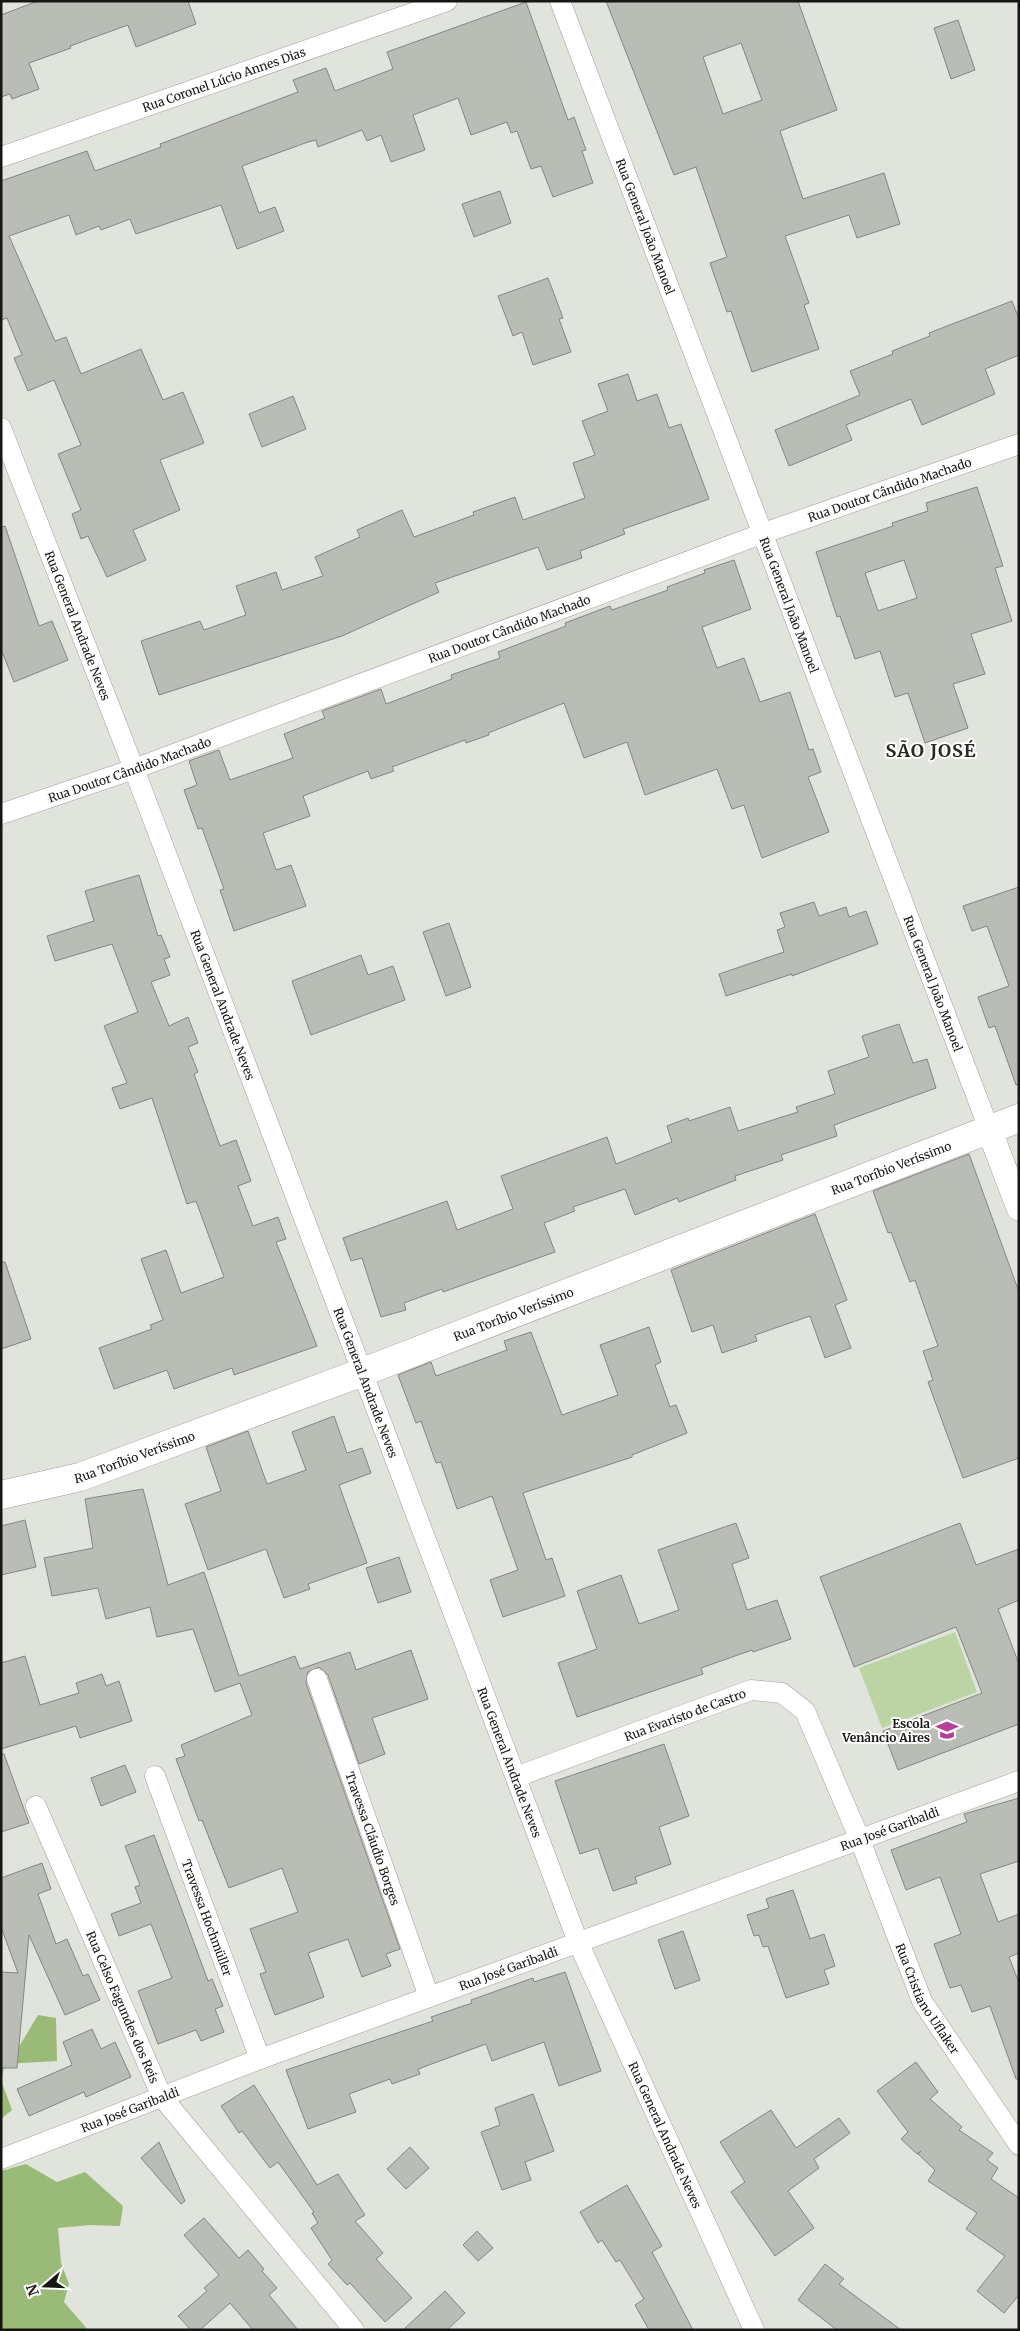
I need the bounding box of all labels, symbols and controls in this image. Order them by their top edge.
street label: Rua Coronel Lúcio Annes Dias [140,44,307,115]
street label: Rua General João Manoel [613,156,678,297]
street label: Rua Doutor Cândido Machado [806,454,973,525]
street label: Rua General João Manoel [757,535,822,675]
street label: Rua General Andrade Neves [42,549,114,703]
street label: Rua Doutor Cândido Machado [426,591,592,666]
street label: Rua Doutor Cândido Machado [46,733,213,805]
district label: SÃO JOSÉ [886,739,976,762]
street label: Rua General João Manoel [901,913,966,1054]
street label: Rua General Andrade Neves [188,927,258,1082]
street label: Rua Toríbio Veríssimo [829,1138,953,1198]
street label: Rua Toríbio Veríssimo [451,1284,575,1344]
street label: Rua General Andrade Neves [331,1305,401,1460]
street label: Rua Toríbio Veríssimo [73,1428,197,1486]
street label: Rua General Andrade Neves [475,1685,545,1839]
street label: Rua Evaristo de Castro [622,1685,748,1744]
place label: Escola Venâncio Aires [841,1716,930,1745]
school or university icon: Escola Venâncio Aires [934,1717,960,1743]
street label: Travessa Cláudio Borges [343,1770,404,1907]
street label: Rua José Garibaldi [838,1803,941,1853]
street label: Travessa Hochmüller [179,1857,236,1978]
street label: Rua Celso Fagundes dos Reis [83,1929,163,2085]
street label: Rua Cristiano Uflaker [893,1941,963,2057]
street label: Rua José Garibaldi [457,1943,560,1993]
street label: Rua General Andrade Neves [626,2059,705,2211]
street label: Rua José Garibaldi [78,2083,181,2135]
north arrow [20,2261,70,2311]
text: N [22,2282,43,2298]

